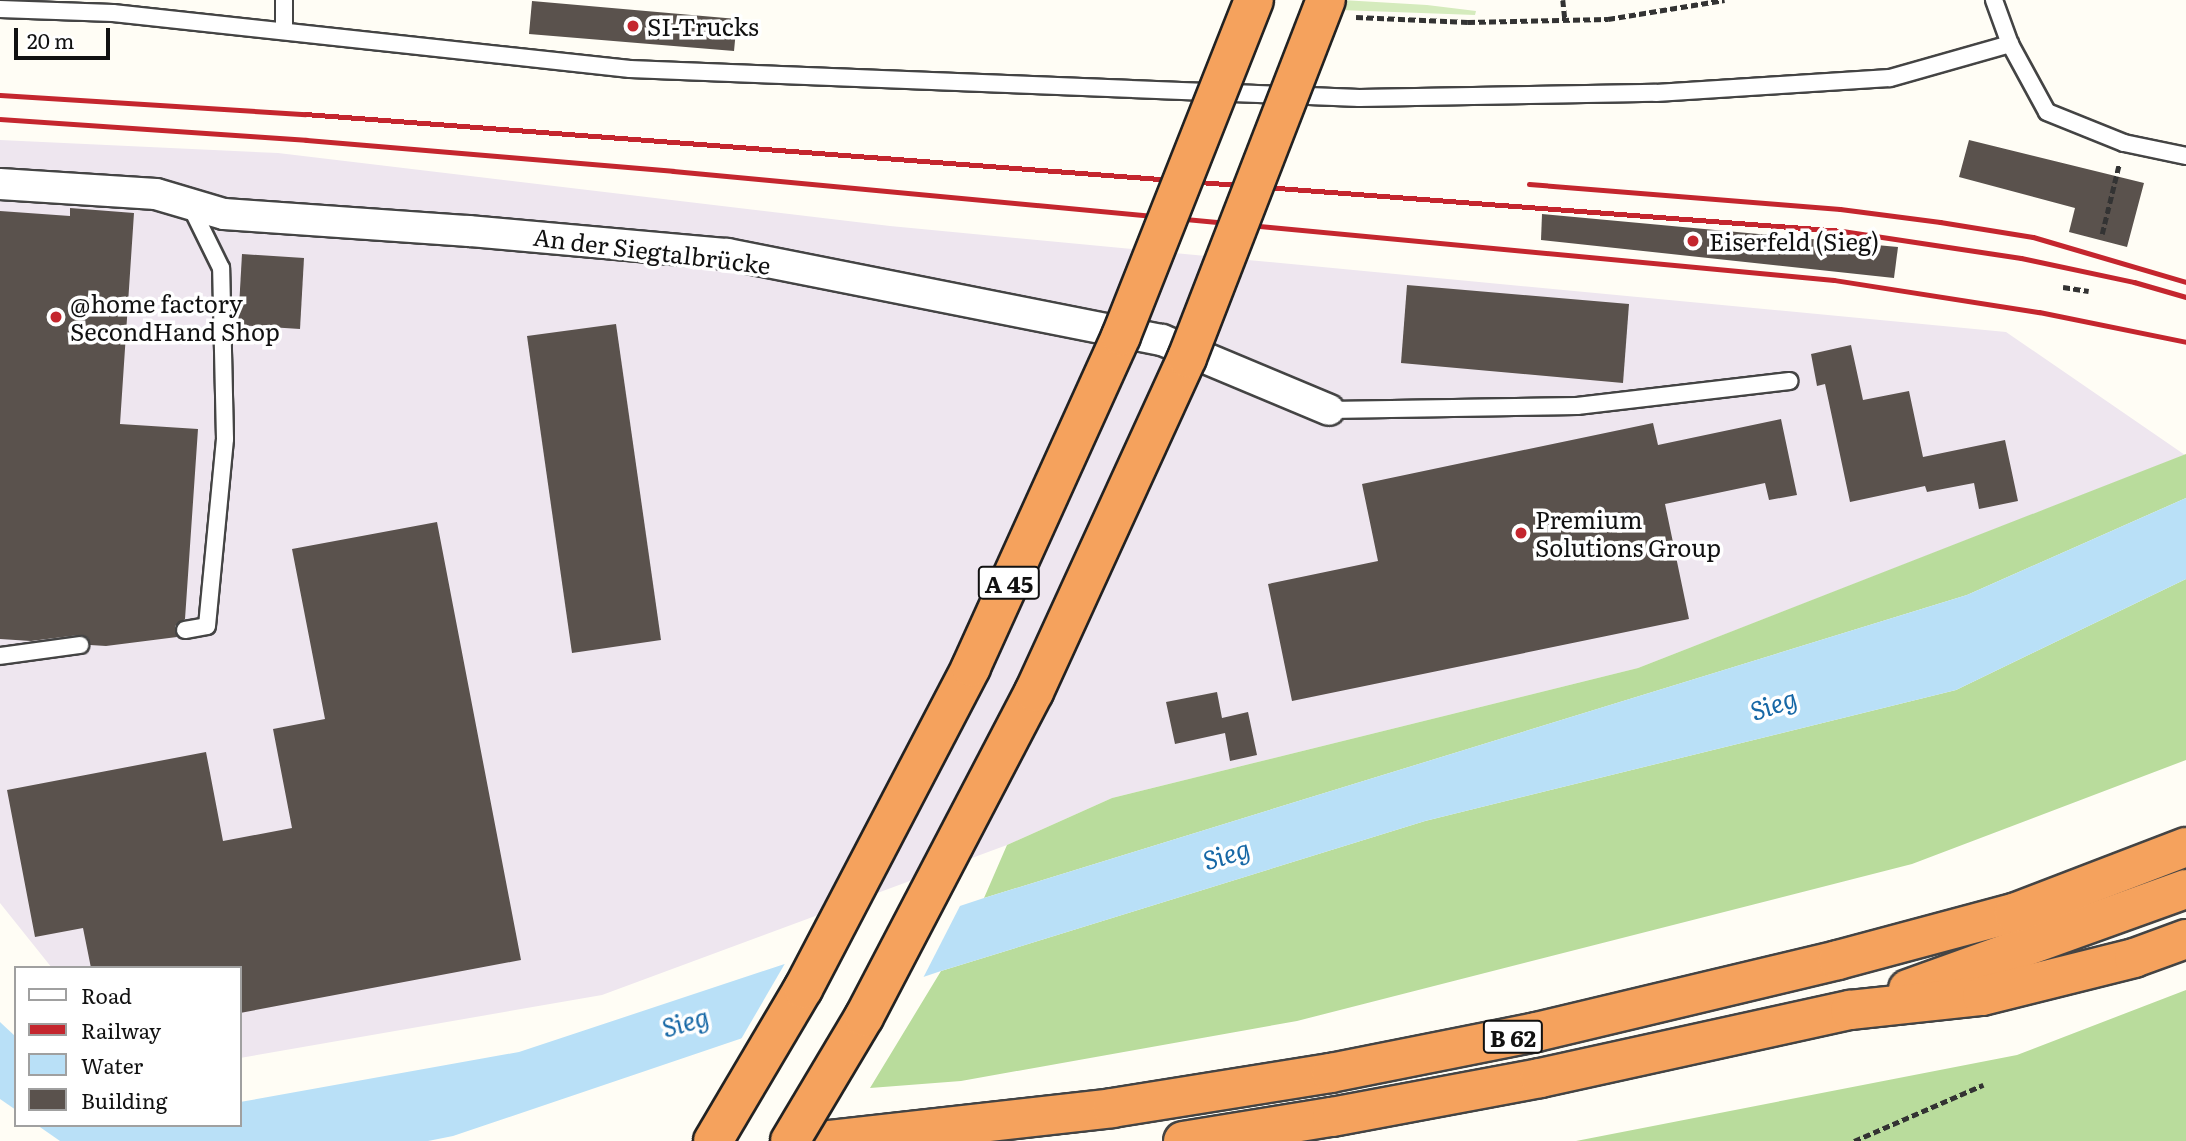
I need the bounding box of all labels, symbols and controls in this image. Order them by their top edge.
place label: SI-Trucks [647,12,759,40]
scale bar [18,14,114,58]
marker: SI-Trucks [625,18,641,34]
text: 20 m [27,24,74,55]
street label: An der Siegtalbrücke [532,221,772,279]
place label: Eiserfeld (Sieg) [1709,227,1879,255]
marker: Eiserfeld (Sieg) [1683,231,1703,251]
place label: @home factory SecondHand Shop [70,289,280,345]
marker: @home factory SecondHand Shop [48,309,64,325]
place label: Premium Solutions Group [1535,505,1721,561]
marker: Premium Solutions Group [1513,525,1529,541]
road number: A 45 [978,564,1040,603]
water label: Sieg [1746,681,1800,725]
water label: Sieg [1199,831,1253,875]
legend [14,966,242,1127]
text: Road [81,979,132,1010]
water label: Sieg [658,999,712,1043]
text: Railway [81,1014,161,1045]
road number: B 62 [1482,1018,1544,1056]
text: Water [81,1049,143,1080]
text: Building [81,1084,167,1115]

